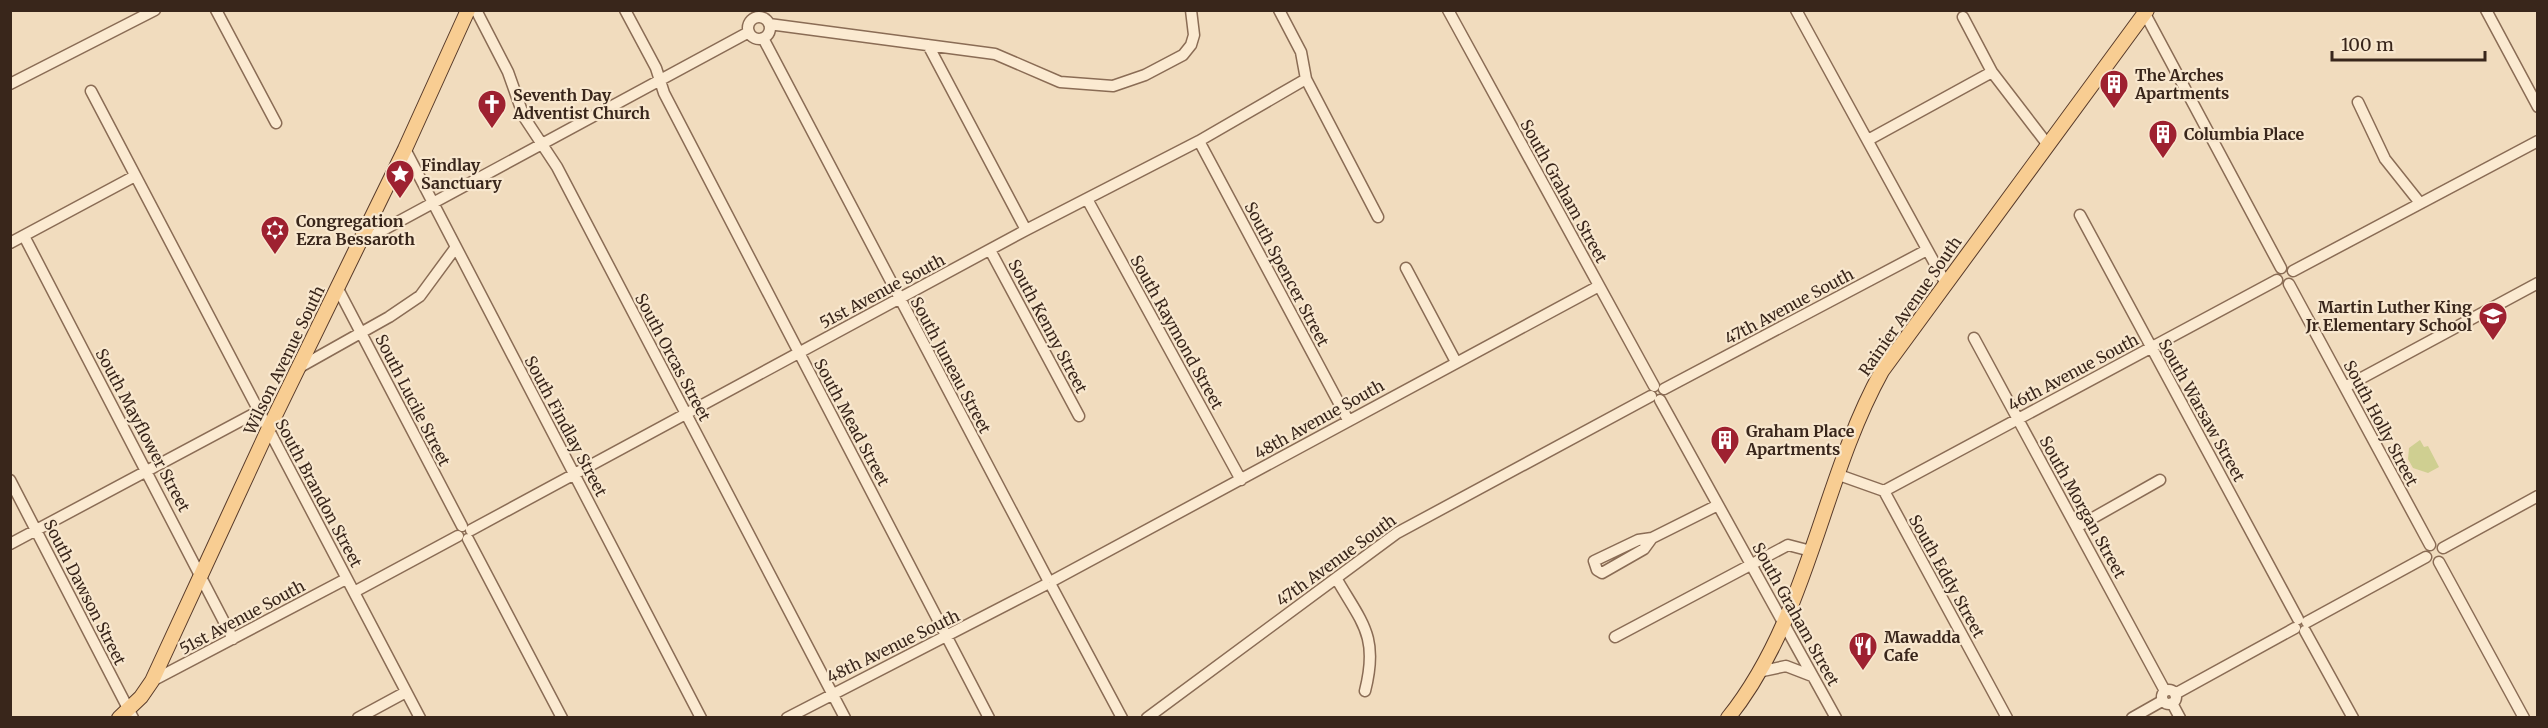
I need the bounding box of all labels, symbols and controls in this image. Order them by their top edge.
scale bar [2332,24,2485,62]
text: 100 m [2341,33,2394,56]
place label: The Arches Apartments [2134,65,2229,103]
building icon: The Arches Apartments [2098,68,2130,110]
place label: Seventh Day Adventist Church [512,85,650,123]
church icon: Seventh Day Adventist Church [476,88,508,130]
street label: South Graham Street [1516,116,1612,267]
building icon: Columbia Place [2147,118,2179,160]
place label: Columbia Place [2184,124,2305,144]
place label: Findlay Sanctuary [421,155,502,193]
place icon: Findlay Sanctuary [384,158,416,200]
street label: South Spencer Street [1240,198,1334,350]
place label: Congregation Ezra Bessaroth [296,211,415,249]
synagogue icon: Congregation Ezra Bessaroth [259,214,291,256]
street label: Rainier Avenue South [1854,232,1966,380]
street label: 51st Avenue South [816,249,948,332]
street label: South Raymond Street [1126,251,1228,413]
street label: South Kenny Street [1004,256,1092,397]
street label: 47th Avenue South [1721,263,1857,348]
street label: Wilson Avenue South [239,282,329,439]
street label: South Orcas Street [631,290,715,425]
street label: South Juneau Street [907,293,996,437]
place label: Martin Luther King Jr Elementary School [2305,297,2472,335]
school or university icon: Martin Luther King Jr Elementary School [2477,300,2509,342]
street label: 46th Avenue South [2004,329,2142,415]
street label: South Lucile Street [371,331,455,470]
street label: South Warsaw Street [2154,335,2250,485]
street label: South Mayflower Street [91,345,195,516]
street label: South Findlay Street [520,352,612,501]
street label: South Mead Street [810,355,894,490]
street label: South Holly Street [2339,357,2423,490]
street label: 48th Avenue South [1251,375,1388,463]
street label: South Brandon Street [271,415,367,571]
place label: Graham Place Apartments [1745,421,1855,459]
building icon: Graham Place Apartments [1709,424,1741,466]
street label: South Morgan Street [2036,432,2131,582]
street label: 47th Avenue South [1272,510,1400,610]
street label: South Eddy Street [1905,511,1990,642]
street label: South Dawson Street [40,516,131,669]
street label: South Graham Street [1748,539,1844,690]
street label: 51st Avenue South [176,575,308,658]
street label: 48th Avenue South [823,605,963,687]
place label: Mawadda Cafe [1884,627,1961,665]
restaurant icon: Mawadda Cafe [1847,630,1879,672]

